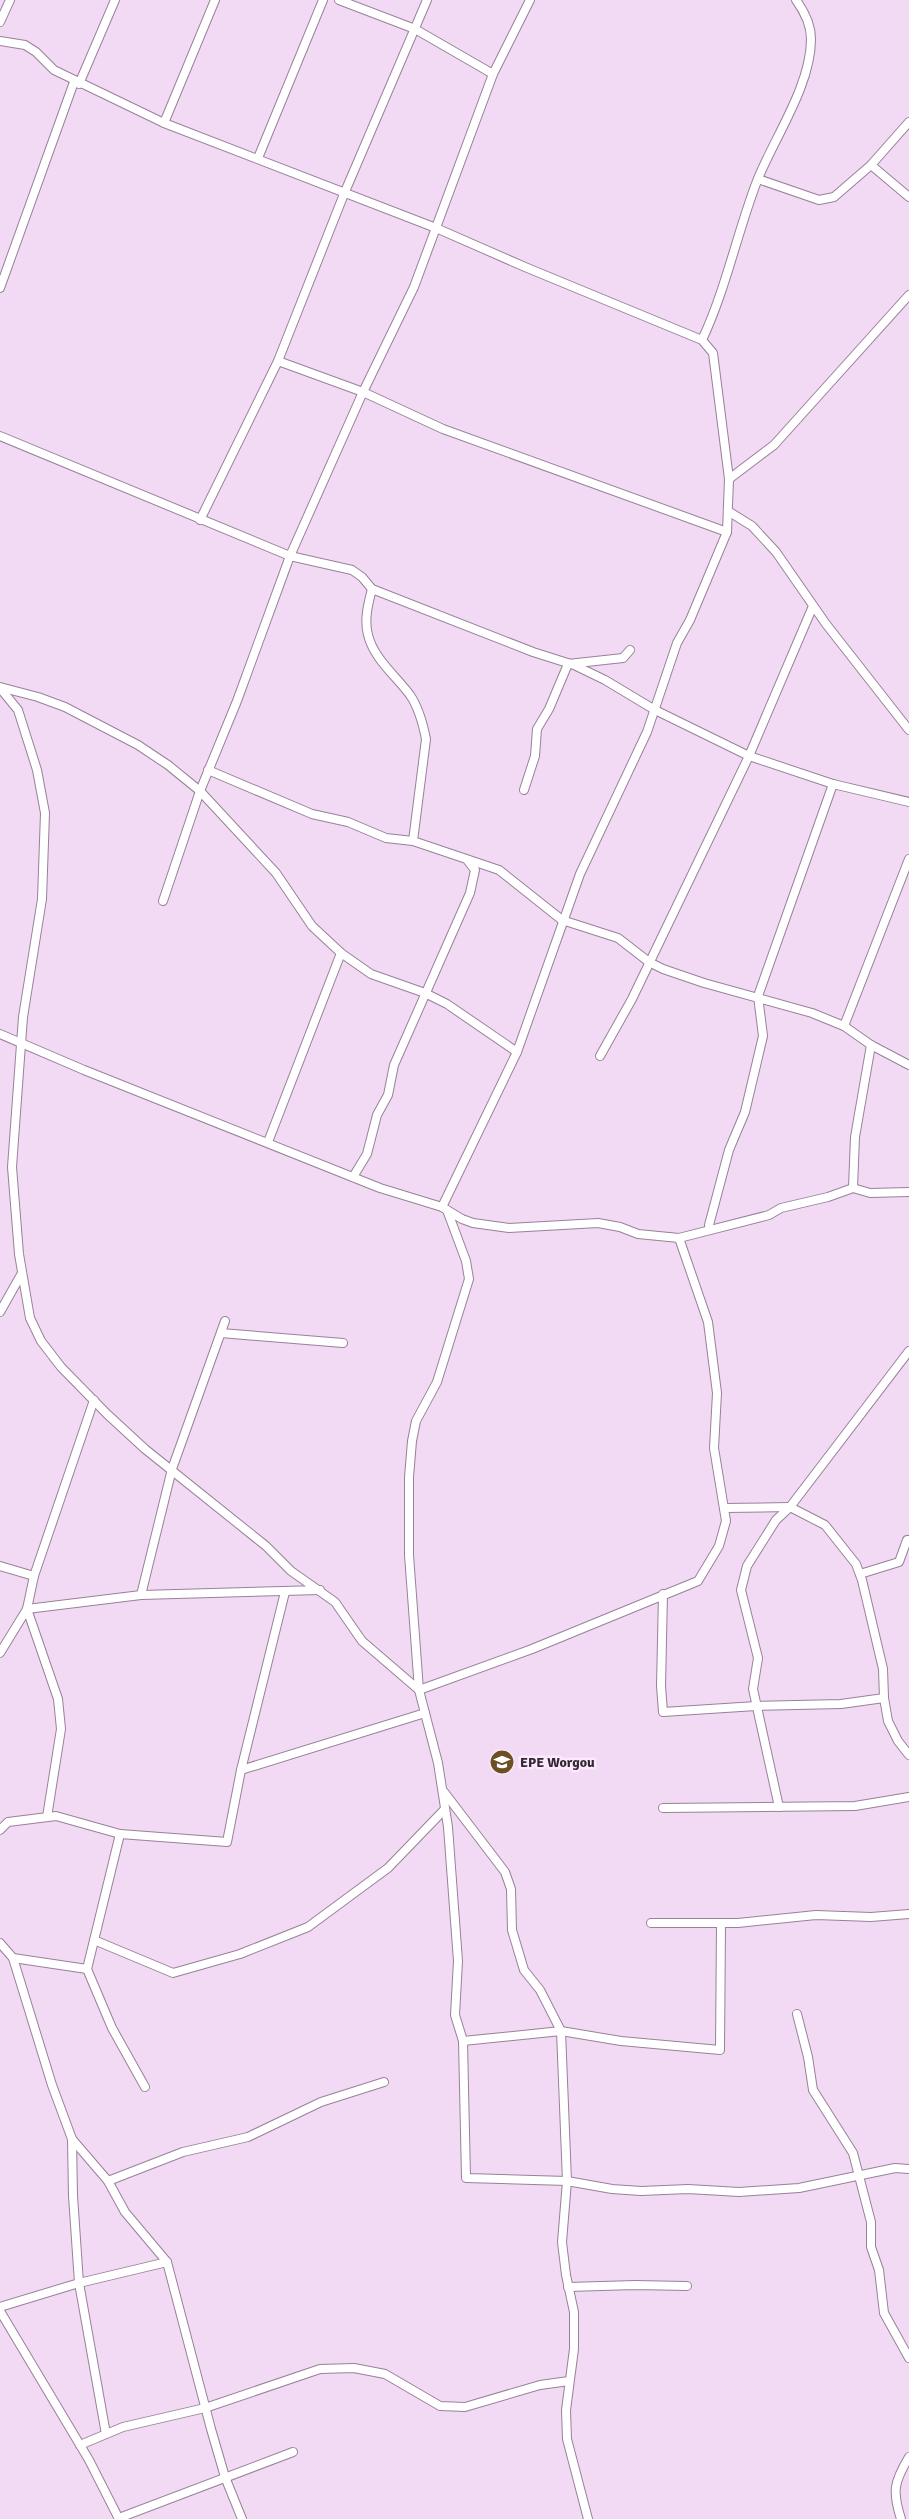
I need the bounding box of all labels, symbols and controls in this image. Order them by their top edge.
school or university icon: EPE Worgou [489,1749,515,1775]
place label: EPE Worgou [520,1754,595,1771]

